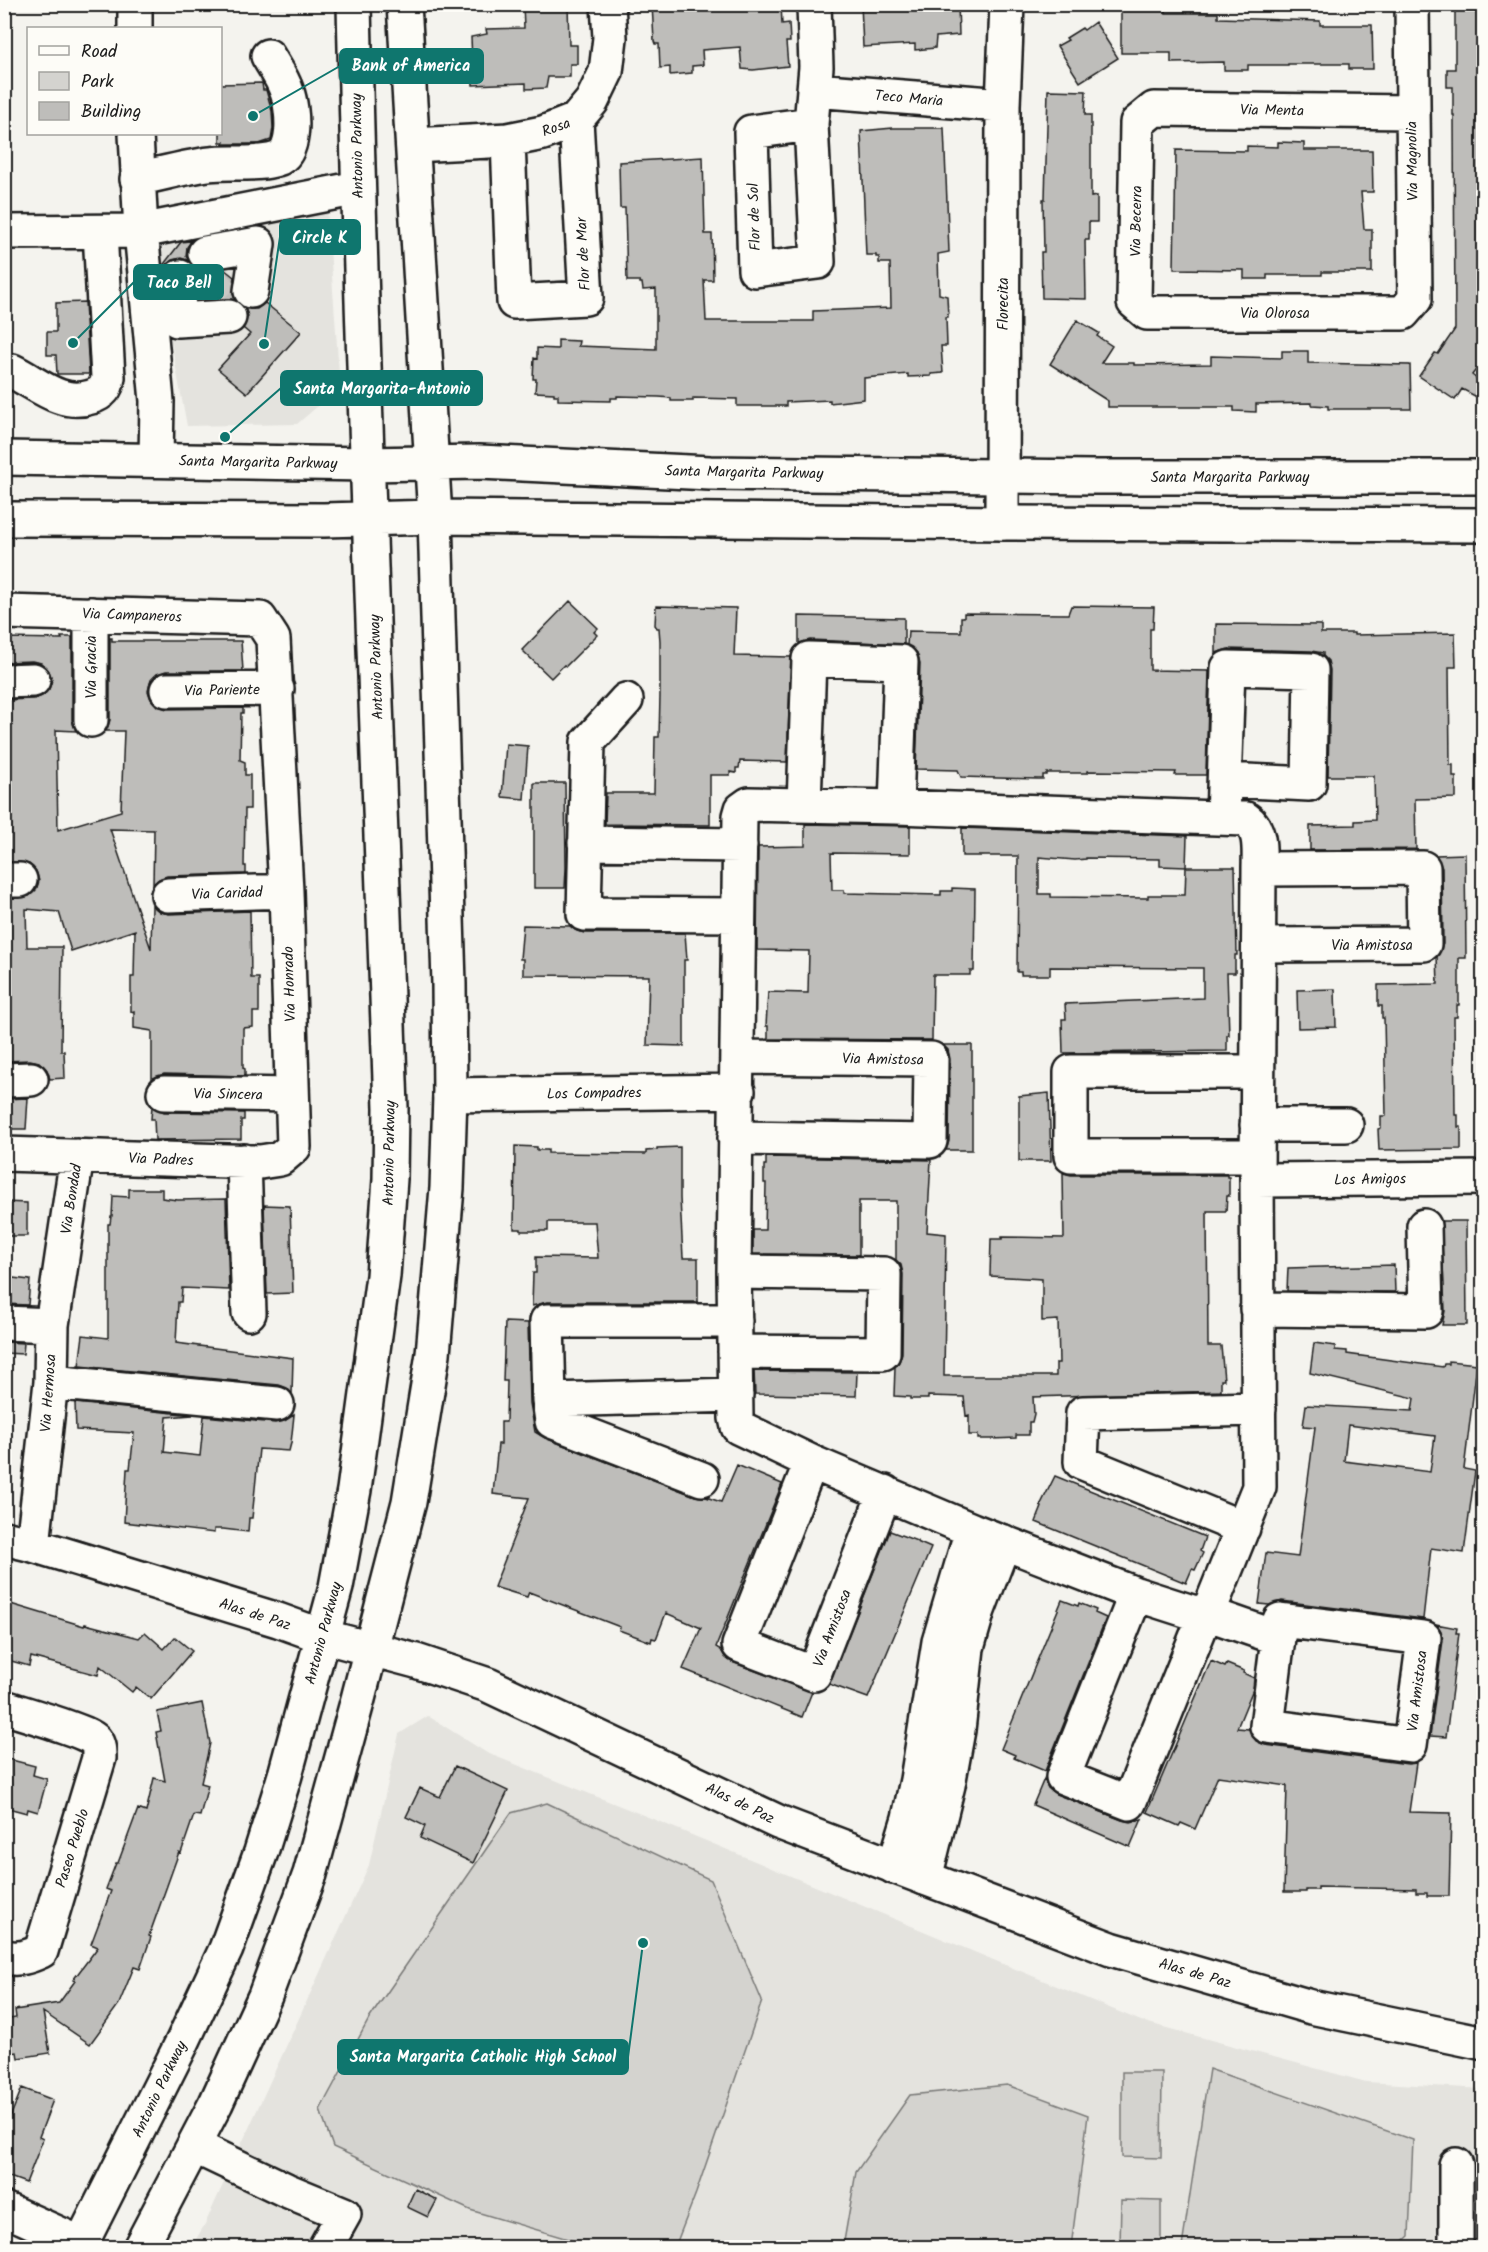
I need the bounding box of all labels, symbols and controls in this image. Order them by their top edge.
legend [27,27,222,135]
text: Road [81,38,118,67]
callout: Bank of America [340,49,483,83]
text: Bank of America [352,54,470,79]
text: Park [81,68,114,97]
street label: Teco Maria [874,84,944,114]
street label: Antonio Parkway [345,92,371,199]
text: Building [81,98,141,127]
street label: Via Menta [1240,98,1304,124]
street label: Rosa [539,112,574,144]
street label: Via Magnolia [1400,121,1426,201]
street label: Flor de Sol [742,182,768,251]
street label: Via Becerra [1124,185,1150,257]
street label: Flor de Mar [570,216,598,291]
callout: Circle K [280,220,360,254]
text: Circle K [292,226,348,251]
callout: Taco Bell [134,265,223,299]
text: Taco Bell [147,271,212,296]
street label: Florecita [992,277,1016,331]
street label: Via Olorosa [1240,302,1310,326]
callout: Santa Margarita-Antonio [281,371,482,405]
text: Santa Margarita-Antonio [294,377,470,402]
street label: Santa Margarita Parkway [178,450,338,476]
street label: Santa Margarita Parkway [664,460,824,486]
street label: Santa Margarita Parkway [1151,466,1310,490]
street label: Via Campaneros [82,602,183,630]
street label: Antonio Parkway [363,613,391,720]
street label: Via Gracia [80,635,104,699]
street label: Via Pariente [184,678,260,704]
street label: Via Caridad [191,881,264,907]
street label: Via Amistosa [1331,934,1413,958]
street label: Via Honrado [277,946,303,1022]
street label: Via Amistosa [842,1047,924,1073]
street label: Los Compadres [546,1081,642,1107]
street label: Via Sincera [193,1082,263,1108]
street label: Antonio Parkway [377,1099,403,1206]
street label: Via Padres [128,1147,195,1173]
street label: Via Bondad [55,1162,89,1236]
street label: Los Amigos [1334,1167,1407,1193]
street label: Via Hermosa [34,1353,64,1433]
street label: Antonio Parkway [299,1578,349,1687]
street label: Via Amistosa [807,1586,859,1671]
street label: Alas de Paz [216,1592,294,1638]
street label: Via Amistosa [1401,1649,1435,1733]
street label: Alas de Paz [701,1777,779,1831]
street label: Paseo Pueblo [50,1806,96,1891]
street label: Alas de Paz [1156,1952,1234,1996]
street label: Antonio Parkway [126,2036,194,2142]
callout: Santa Margarita Catholic High School [338,2040,628,2074]
text: Santa Margarita Catholic High School [350,2045,617,2070]

